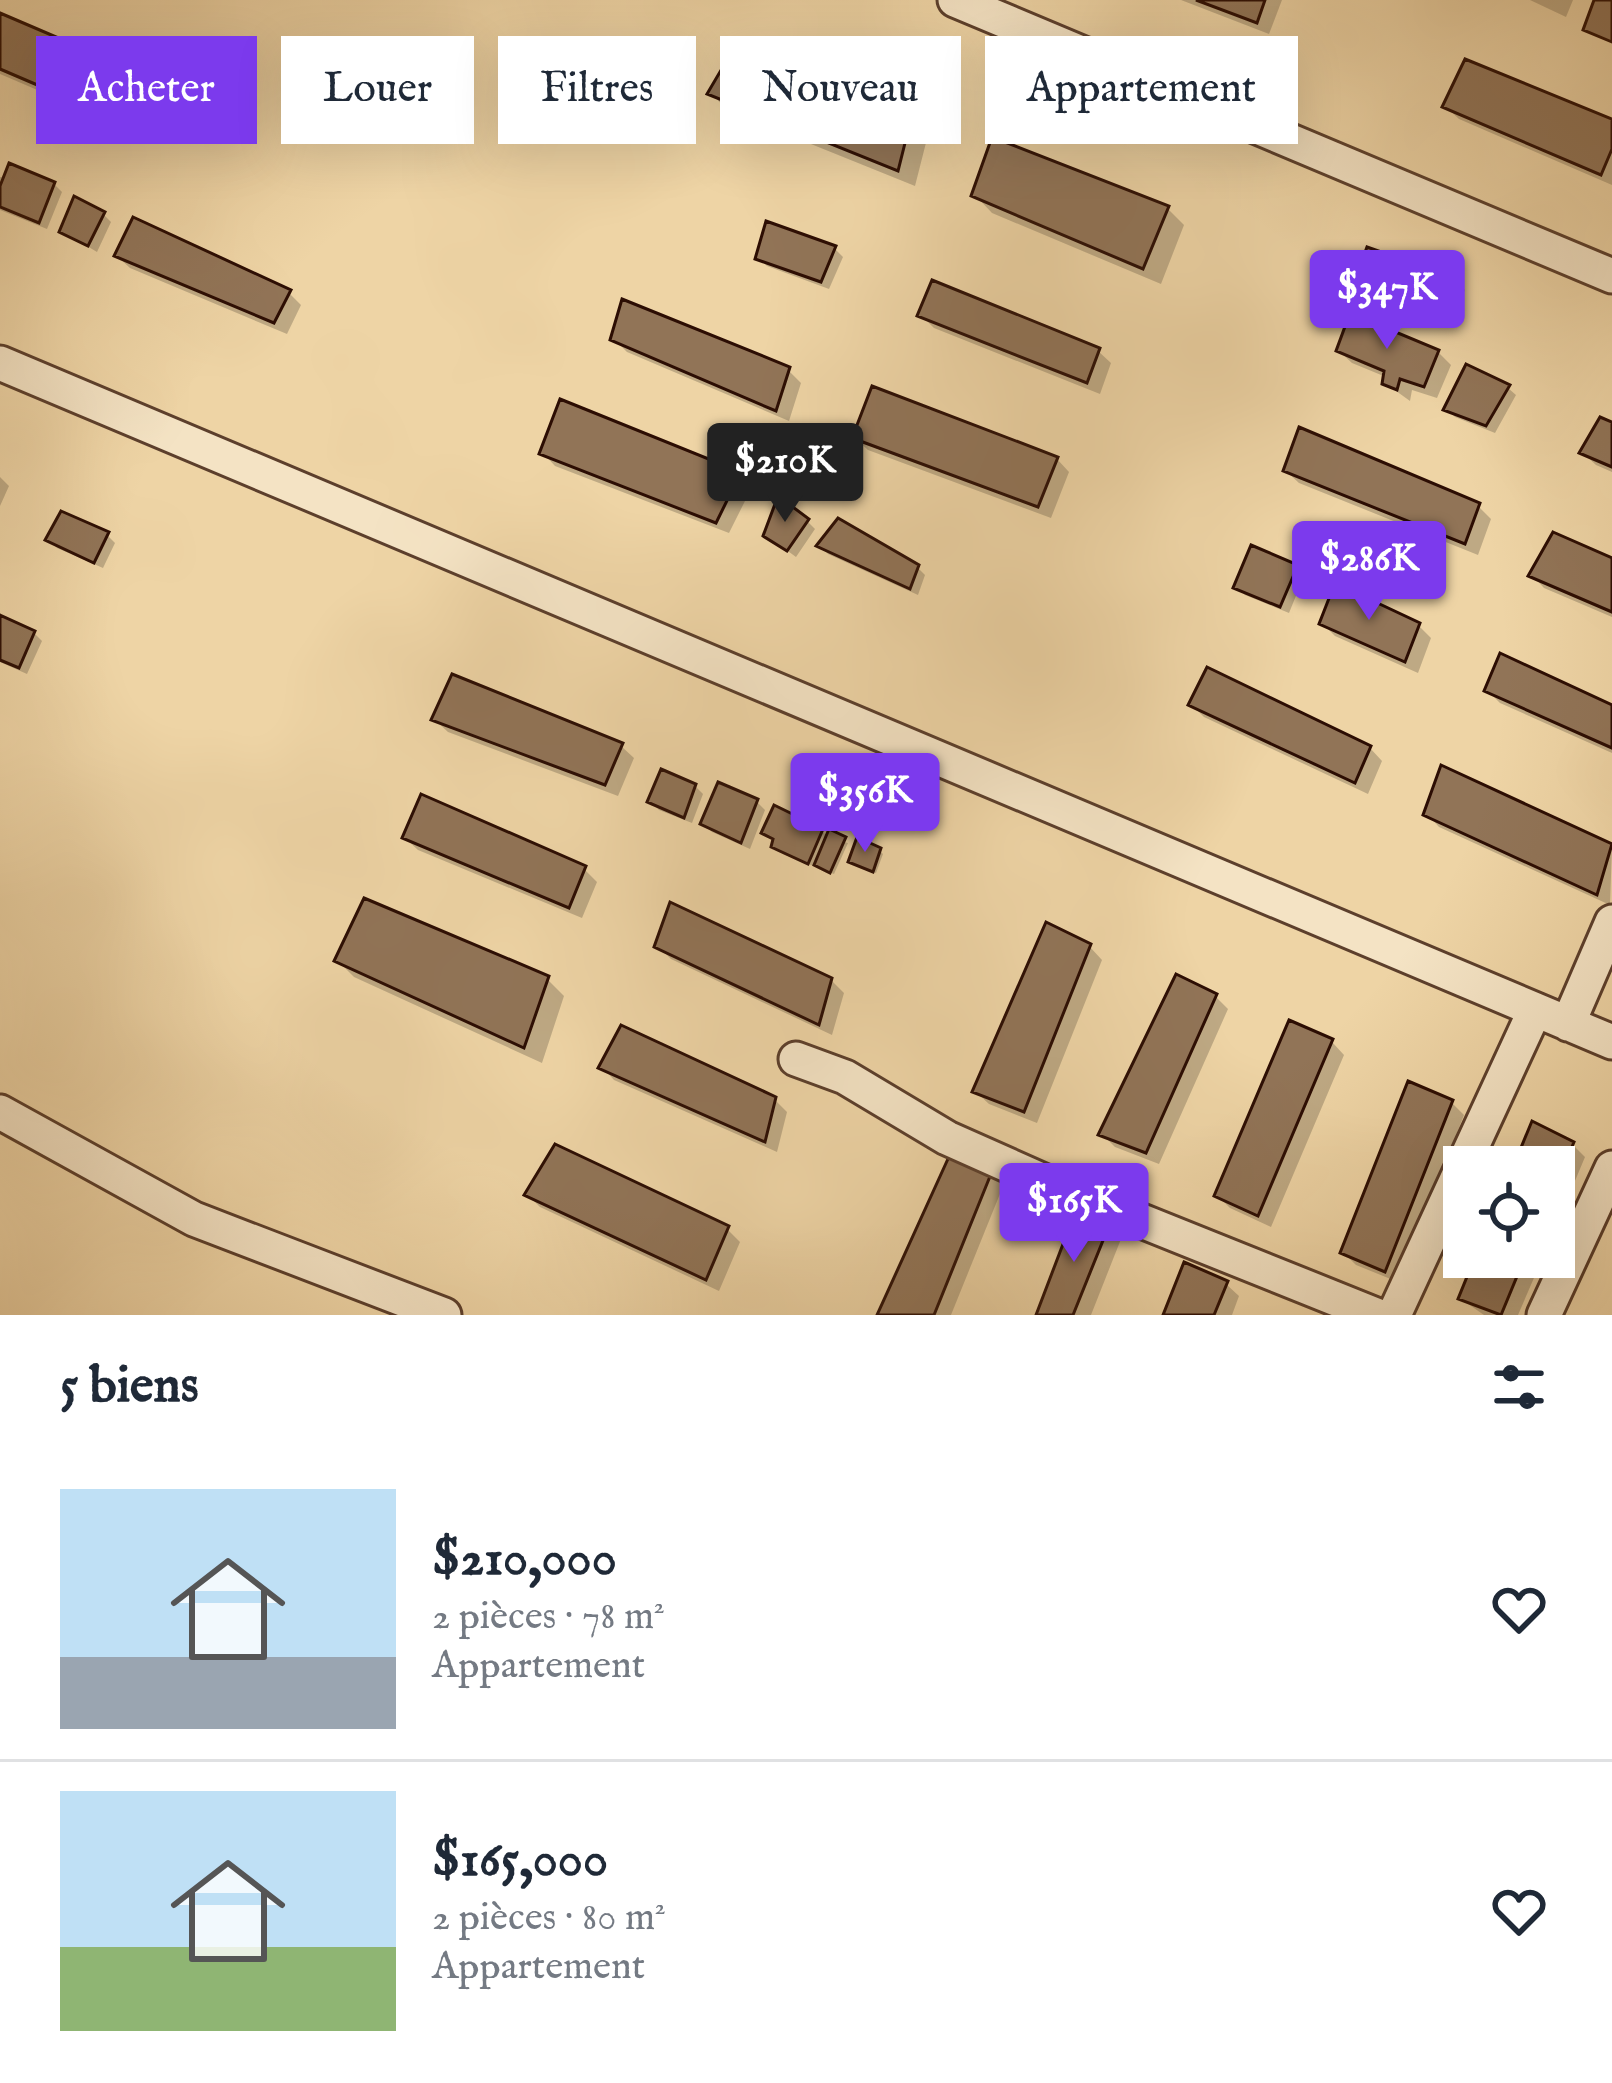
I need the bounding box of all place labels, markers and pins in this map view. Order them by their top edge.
pin: $347K [1303,250,1471,352]
pin: $210K [701,423,869,525]
pin: $286K [1285,521,1453,623]
pin: $356K [781,753,949,855]
pin: $165K [990,1163,1158,1265]

